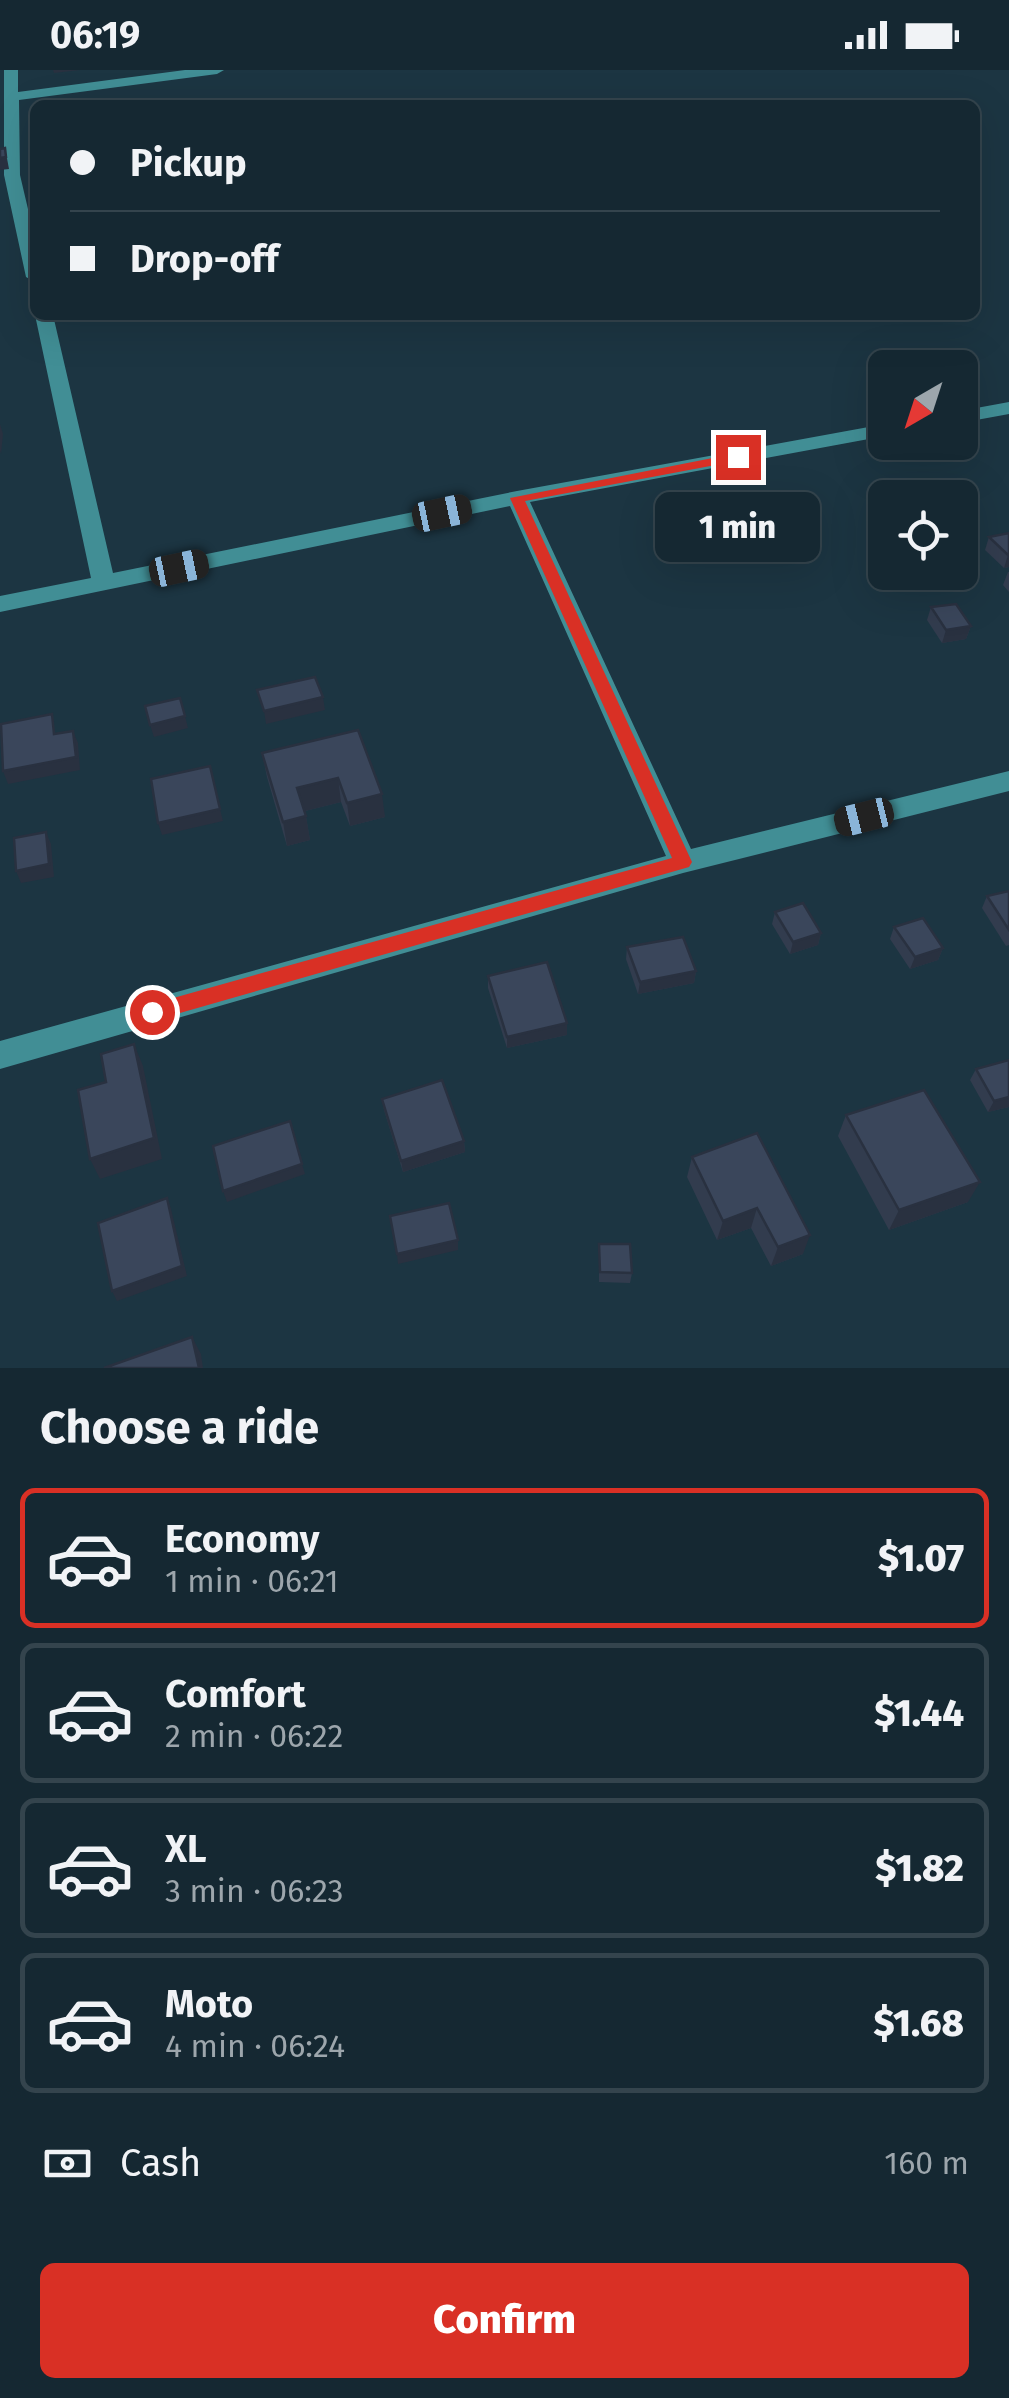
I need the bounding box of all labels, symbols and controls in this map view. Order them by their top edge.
text: 06:19 [50,12,140,58]
text: Pickup [130,140,247,186]
text: Drop-off [130,236,278,282]
north arrow [868,350,978,460]
map controls [868,350,978,590]
route end [716,435,761,480]
button: locate [868,480,978,590]
car [410,492,474,534]
callout: 1 min [656,492,820,562]
text: 1 min [699,508,776,546]
car [147,547,211,589]
car [831,795,897,839]
route start [130,990,175,1035]
text: Choose a ride [40,1401,319,1455]
icon: car [45,1513,135,1603]
text: Economy [165,1516,320,1562]
text: $1.07 [878,1535,964,1581]
text: 1 min · 06:21 [165,1562,339,1600]
icon: car [45,1668,135,1758]
text: Comfort [165,1671,306,1717]
text: $1.44 [874,1690,964,1736]
text: 2 min · 06:22 [165,1717,343,1755]
icon: car [45,1823,135,1913]
text: XL [165,1826,207,1872]
text: $1.82 [875,1845,964,1891]
text: 3 min · 06:23 [165,1872,344,1910]
icon: car [45,1978,135,2068]
text: Moto [165,1981,253,2027]
text: $1.68 [873,2000,964,2046]
text: 4 min · 06:24 [165,2027,345,2065]
icon: cash [40,2136,95,2191]
text: Cash [120,2140,201,2186]
text: 160 m [884,2144,969,2182]
button: Confirm [40,2263,969,2378]

